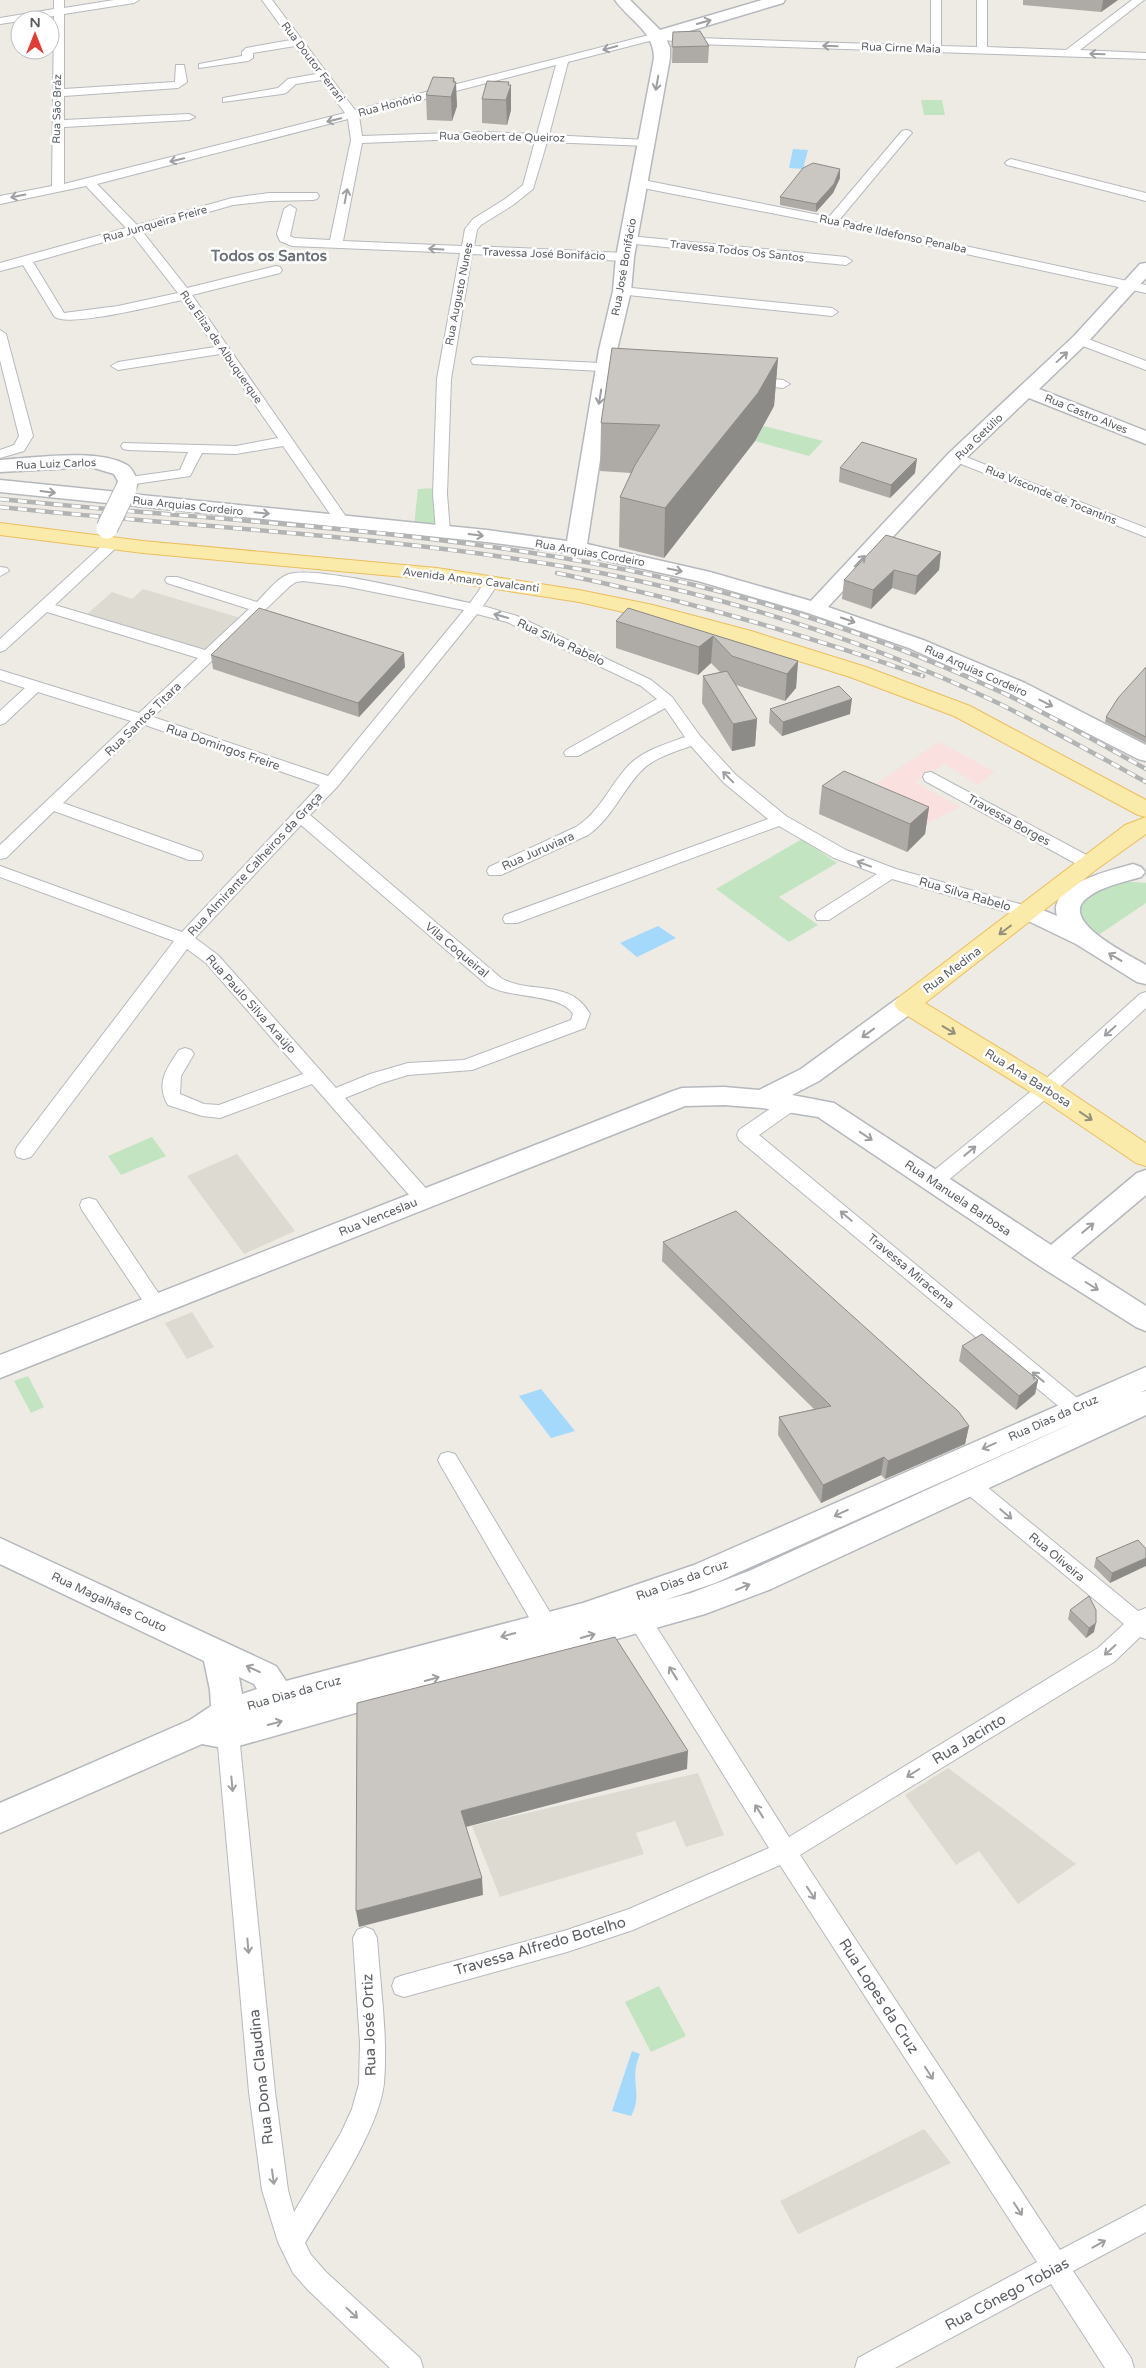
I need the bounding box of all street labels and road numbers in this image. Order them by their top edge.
street label: Rua Doutor Ferrari [279,19,347,105]
street label: Rua Cirne Maia [861,40,941,56]
street label: Rua São Bráz [50,74,64,144]
street label: Rua Honório [357,90,424,120]
street label: Rua Geobert de Queiroz [439,129,566,145]
street label: Rua Junqueira Freire [101,203,209,245]
street label: Rua Padre Ildefonso Penalba [818,212,968,256]
street label: Rua José Bonifácio [609,217,639,317]
street label: Travessa Todos Os Santos [669,237,805,265]
street label: Rua Augusto Nunes [443,241,475,347]
street label: Travessa José Bonifácio [482,245,606,263]
street label: Rua Eliza de Albuquerque [177,288,265,406]
street label: Rua Castro Alves [1043,391,1129,437]
street label: Rua Getúlio [952,411,1006,463]
street label: Rua Luiz Carlos [16,456,96,472]
street label: Rua Visconde de Tocantins [983,463,1119,527]
street label: Rua Arquias Cordeiro [132,494,244,518]
street label: Rua Arquias Cordeiro [534,537,646,569]
street label: Avenida Amaro Cavalcanti [402,565,540,595]
street label: Rua Silva Rabelo [515,616,607,668]
street label: Rua Arquias Cordeiro [923,642,1030,700]
street label: Rua Santos Titara [102,679,184,759]
street label: Rua Domingos Freire [164,721,282,773]
street label: Rua Almirante Calheiros da Graça [185,789,325,939]
street label: Travessa Borges [965,791,1053,849]
street label: Rua Juruviara [500,829,576,873]
street label: Rua Silva Rabelo [917,874,1013,914]
street label: Vila Coqueiral [422,919,492,981]
street label: Rua Medina [920,944,984,996]
street label: Rua Paulo Silva Araújo [203,952,299,1056]
street label: Rua Ana Barbosa [982,1046,1074,1110]
street label: Rua Manuela Barbosa [902,1157,1014,1239]
street label: Rua Venceslau [337,1195,419,1239]
street label: Travessa Miracema [865,1231,957,1311]
street label: Rua Dias da Cruz [1006,1392,1100,1444]
street label: Rua Oliveira [1026,1530,1088,1584]
street label: Rua Dias da Cruz [634,1557,730,1603]
street label: Rua Magalhães Couto [49,1569,169,1635]
street label: Rua Dias da Cruz [246,1673,342,1713]
street label: Rua Jacinto [929,1710,1009,1768]
street label: Travessa Alfredo Botelho [452,1913,628,1979]
street label: Rua Lopes da Cruz [835,1935,923,2057]
street label: Rua José Ortiz [358,1973,380,2077]
street label: Rua Dona Claudina [245,2008,277,2146]
street label: Rua Cônego Tobias [942,2254,1072,2334]

